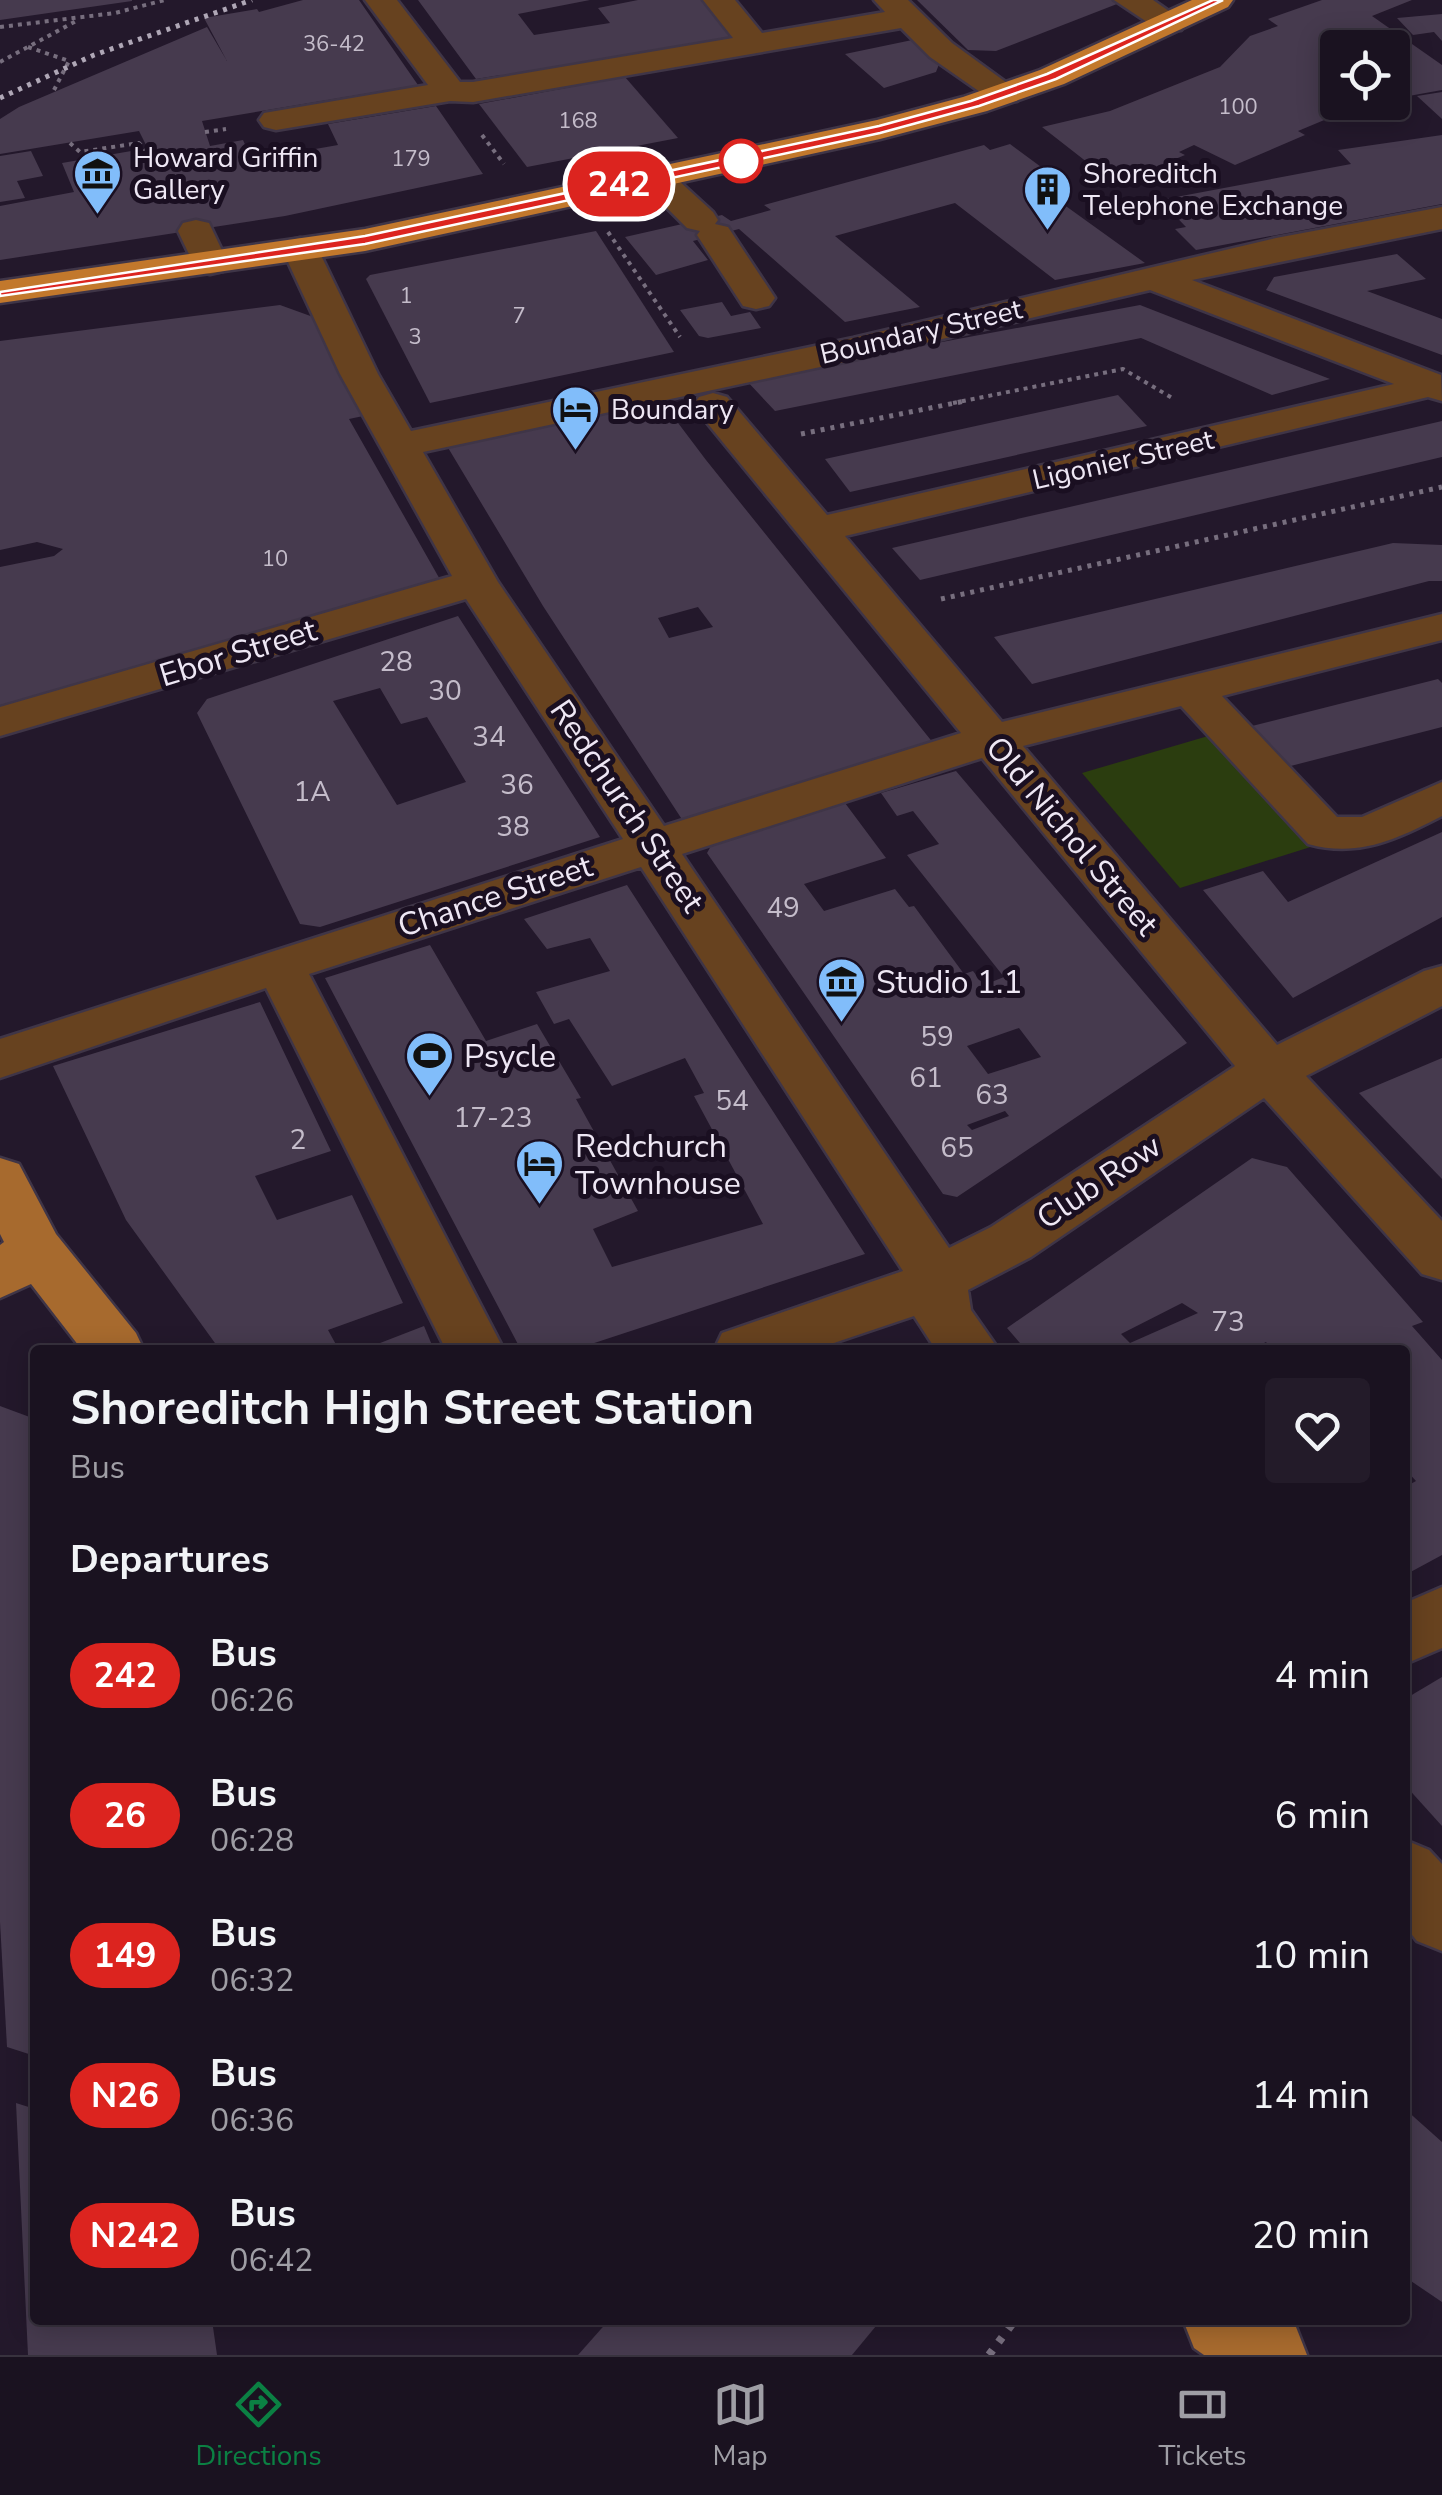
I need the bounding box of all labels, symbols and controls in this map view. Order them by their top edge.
house number: 36-42 [303,29,365,59]
map controls [1320,30,1410,120]
button: locate [1320,30,1410,120]
house number: 100 [1218,92,1258,122]
house number: 168 [558,106,598,136]
place label: Howard Griffin Gallery [133,139,318,209]
unlabelled marker [720,140,762,182]
house number: 179 [391,144,431,174]
museum icon: Howard Griffin Gallery [72,148,124,216]
line badge: 242 [562,152,676,216]
place label: Shoreditch Telephone Exchange [1083,155,1343,225]
text: 242 [587,161,651,208]
building icon: Shoreditch Telephone Exchange [1022,164,1074,232]
house number: 1 [399,281,413,311]
street label: Boundary Street [816,290,1026,374]
house number: 7 [512,301,526,331]
house number: 3 [408,322,422,352]
hotel icon: Boundary [550,384,602,452]
place label: Boundary [611,391,734,429]
street label: Ligonier Street [1029,421,1217,499]
house number: 10 [262,544,288,574]
street label: Ebor Street [154,609,323,697]
house number: 28 [379,643,413,681]
house number: 30 [428,672,462,710]
street label: Redchurch Street [540,691,714,921]
house number: 34 [472,718,506,756]
street label: Old Nichol Street [976,727,1169,945]
house number: 36 [500,766,534,804]
house number: 1A [293,773,331,811]
house number: 38 [496,808,530,846]
street label: Chance Street [392,844,598,948]
house number: 49 [766,889,800,927]
museum icon: Studio 1.1 [815,956,867,1024]
place label: Studio 1.1 [876,961,1023,1004]
house number: 59 [920,1018,954,1056]
sports icon: Psycle [403,1030,455,1098]
place label: Psycle [464,1035,556,1078]
house number: 61 [909,1059,943,1097]
house number: 63 [975,1076,1009,1114]
house number: 54 [715,1082,749,1120]
house number: 17-23 [453,1099,533,1137]
house number: 2 [290,1121,306,1159]
place label: Redchurch Townhouse [575,1125,741,1205]
street label: Club Row [1028,1125,1170,1239]
house number: 65 [940,1129,974,1167]
hotel icon: Redchurch Townhouse [514,1138,566,1206]
house number: 73 [1211,1303,1245,1341]
text: Shoreditch High Street Station [70,1375,754,1441]
button: heart [1265,1378,1370,1483]
text: Bus [70,1446,125,1489]
text: Departures [70,1534,269,1585]
text: Bus [210,1628,277,1679]
text: 4 min [1275,1650,1370,1701]
text: 242 [93,1652,157,1699]
text: 06:26 [210,1679,294,1722]
text: Bus [210,1768,277,1819]
text: 6 min [1275,1790,1370,1841]
text: 26 [104,1792,146,1839]
text: 06:28 [210,1819,294,1862]
text: Bus [210,1908,277,1959]
text: 10 min [1252,1930,1370,1981]
text: 149 [93,1932,157,1979]
text: 06:32 [210,1959,294,2002]
text: Bus [210,2048,277,2099]
text: 14 min [1252,2070,1370,2121]
text: N26 [91,2072,159,2119]
text: 06:36 [210,2099,294,2142]
text: Bus [229,2188,296,2239]
text: 20 min [1252,2210,1370,2261]
text: N242 [90,2212,179,2259]
text: 06:42 [229,2239,313,2282]
tab: Directions [195,2377,322,2475]
tab: Map [713,2377,768,2475]
tab: Tickets [1158,2377,1247,2475]

